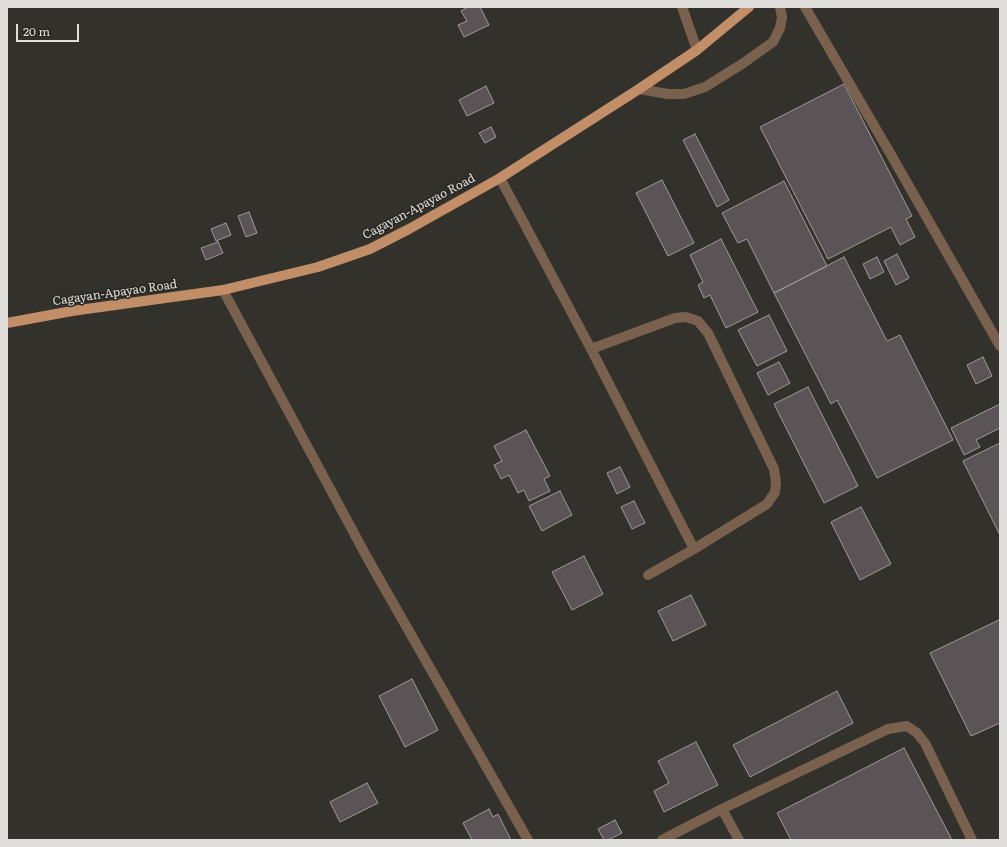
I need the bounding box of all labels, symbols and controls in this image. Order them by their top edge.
scale bar [18,16,81,42]
text: 20 m [23,22,50,40]
street label: Cagayan-Apayao Road [360,171,478,243]
street label: Cagayan-Apayao Road [52,277,178,309]

